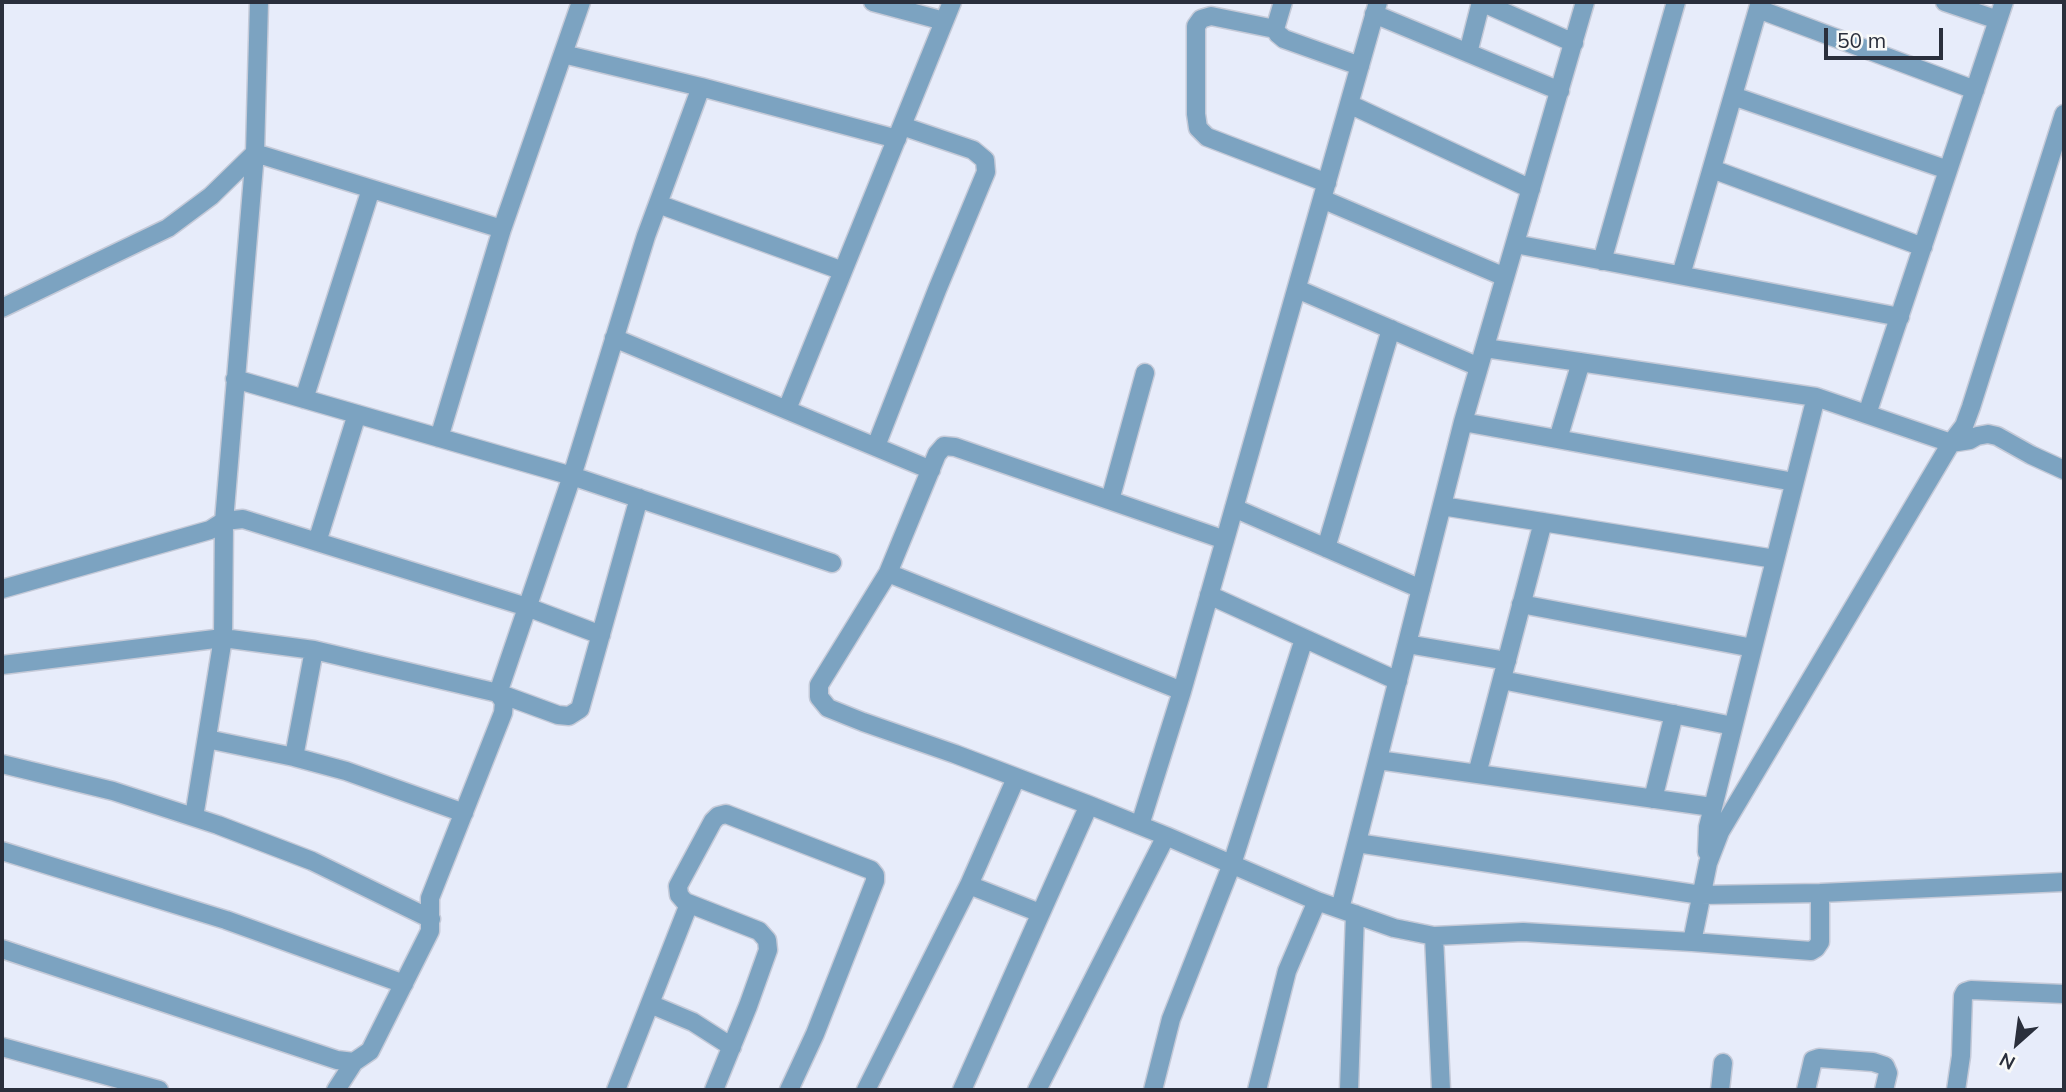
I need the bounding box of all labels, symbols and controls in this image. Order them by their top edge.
scale bar [1828,14,1947,58]
text: 50 m [1837,27,1886,53]
north arrow [1982,1008,2052,1078]
text: N [1995,1048,2019,1076]

